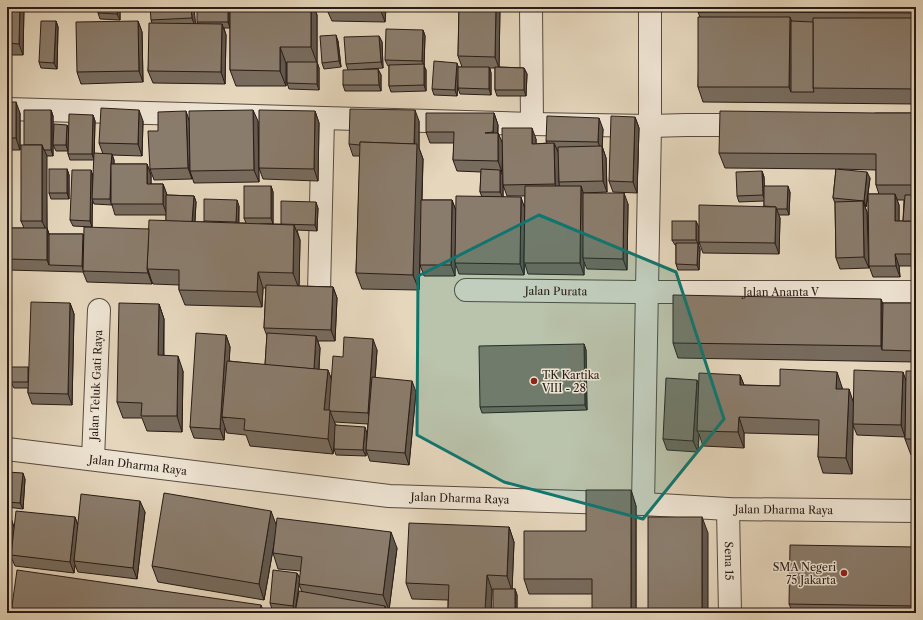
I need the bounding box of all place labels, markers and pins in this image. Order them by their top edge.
place label: TK Kartika VIII - 28 [541,368,600,395]
marker: TK Kartika VIII - 28 [529,376,539,386]
place label: SMA Negeri 75 Jakarta [773,560,837,587]
marker: SMA Negeri 75 Jakarta [839,568,849,578]

